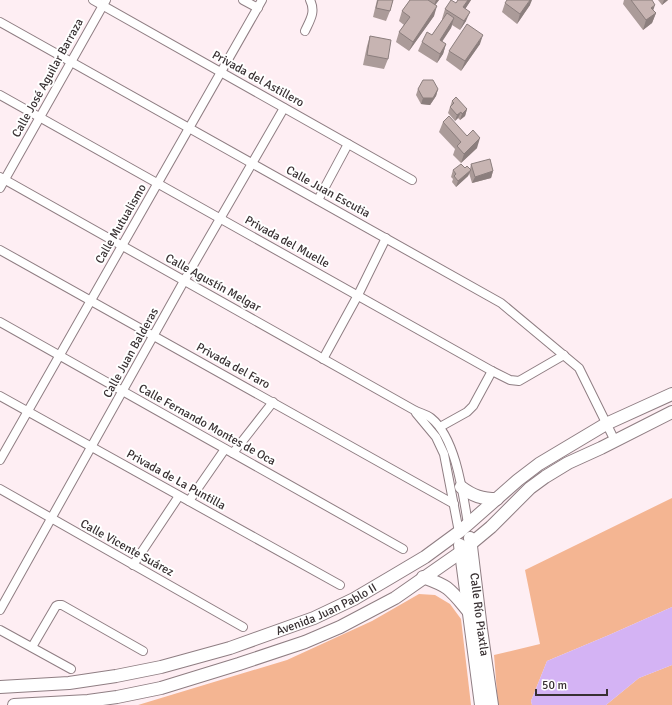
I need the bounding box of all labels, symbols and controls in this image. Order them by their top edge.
street label: Calle José Aguilar Barraza [9,16,87,140]
street label: Privada del Astillero [209,48,307,110]
street label: Calle Juan Escutia [283,163,373,221]
street label: Calle Mutualismo [92,181,150,267]
street label: Privada del Muelle [242,213,332,271]
street label: Calle Agustín Melgar [163,251,264,316]
street label: Calle Juan Balderas [100,305,162,401]
street label: Privada del Faro [194,340,272,392]
street label: Calle Fernando Montes de Oca [136,381,278,469]
street label: Privada de La Puntilla [124,446,228,514]
street label: Calle Vicente Suárez [78,516,176,580]
street label: Calle Río Piaxtla [467,572,492,657]
street label: Avenida Juan Pablo II [274,580,379,638]
scale bar [536,671,607,697]
text: 50 m [542,678,567,693]

